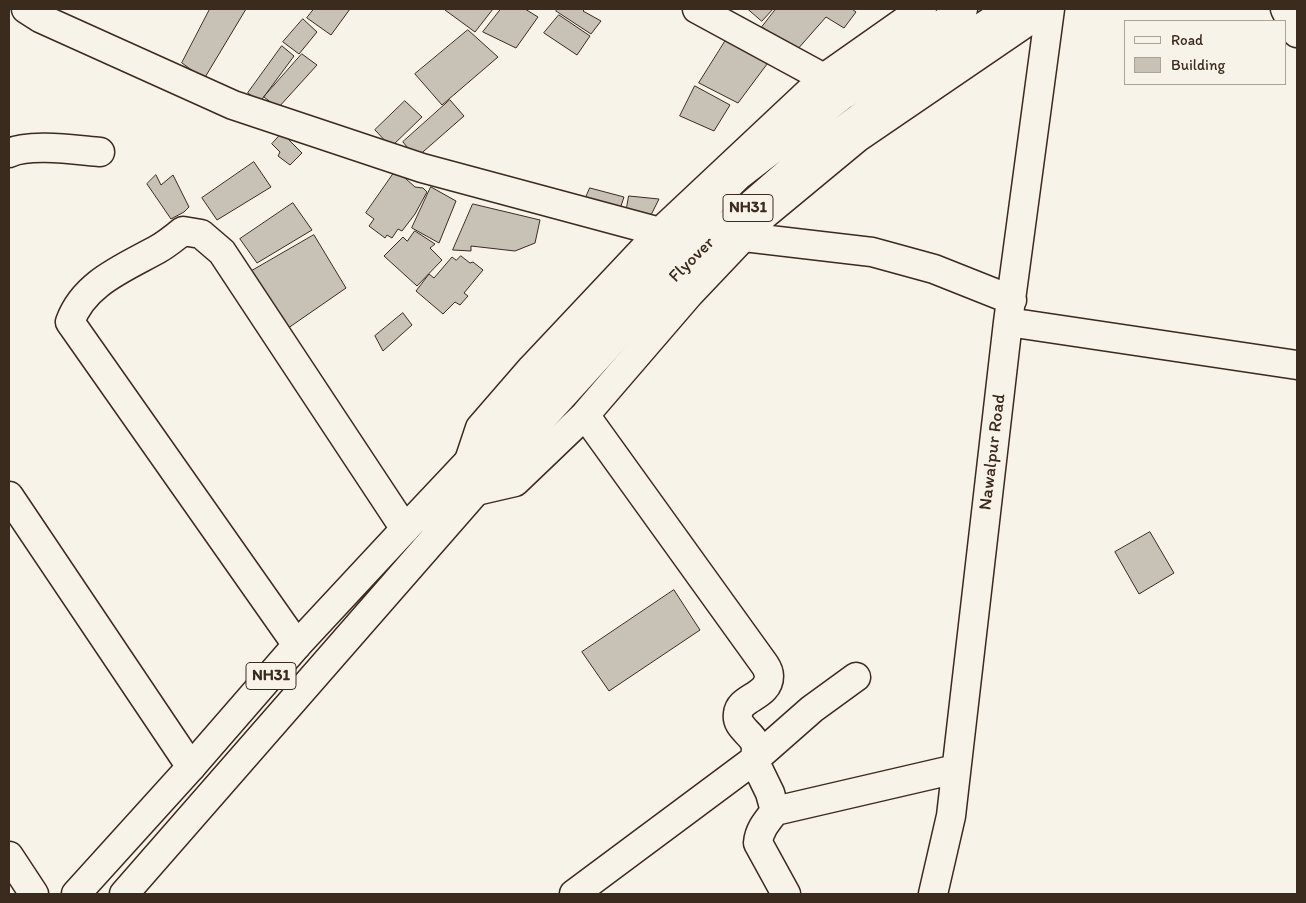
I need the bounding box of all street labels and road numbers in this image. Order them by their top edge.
road number: NH31 [723,194,773,222]
street label: Flyover [665,233,719,287]
street label: Nawalpur Road [975,393,1011,511]
road number: NH31 [246,662,296,689]

